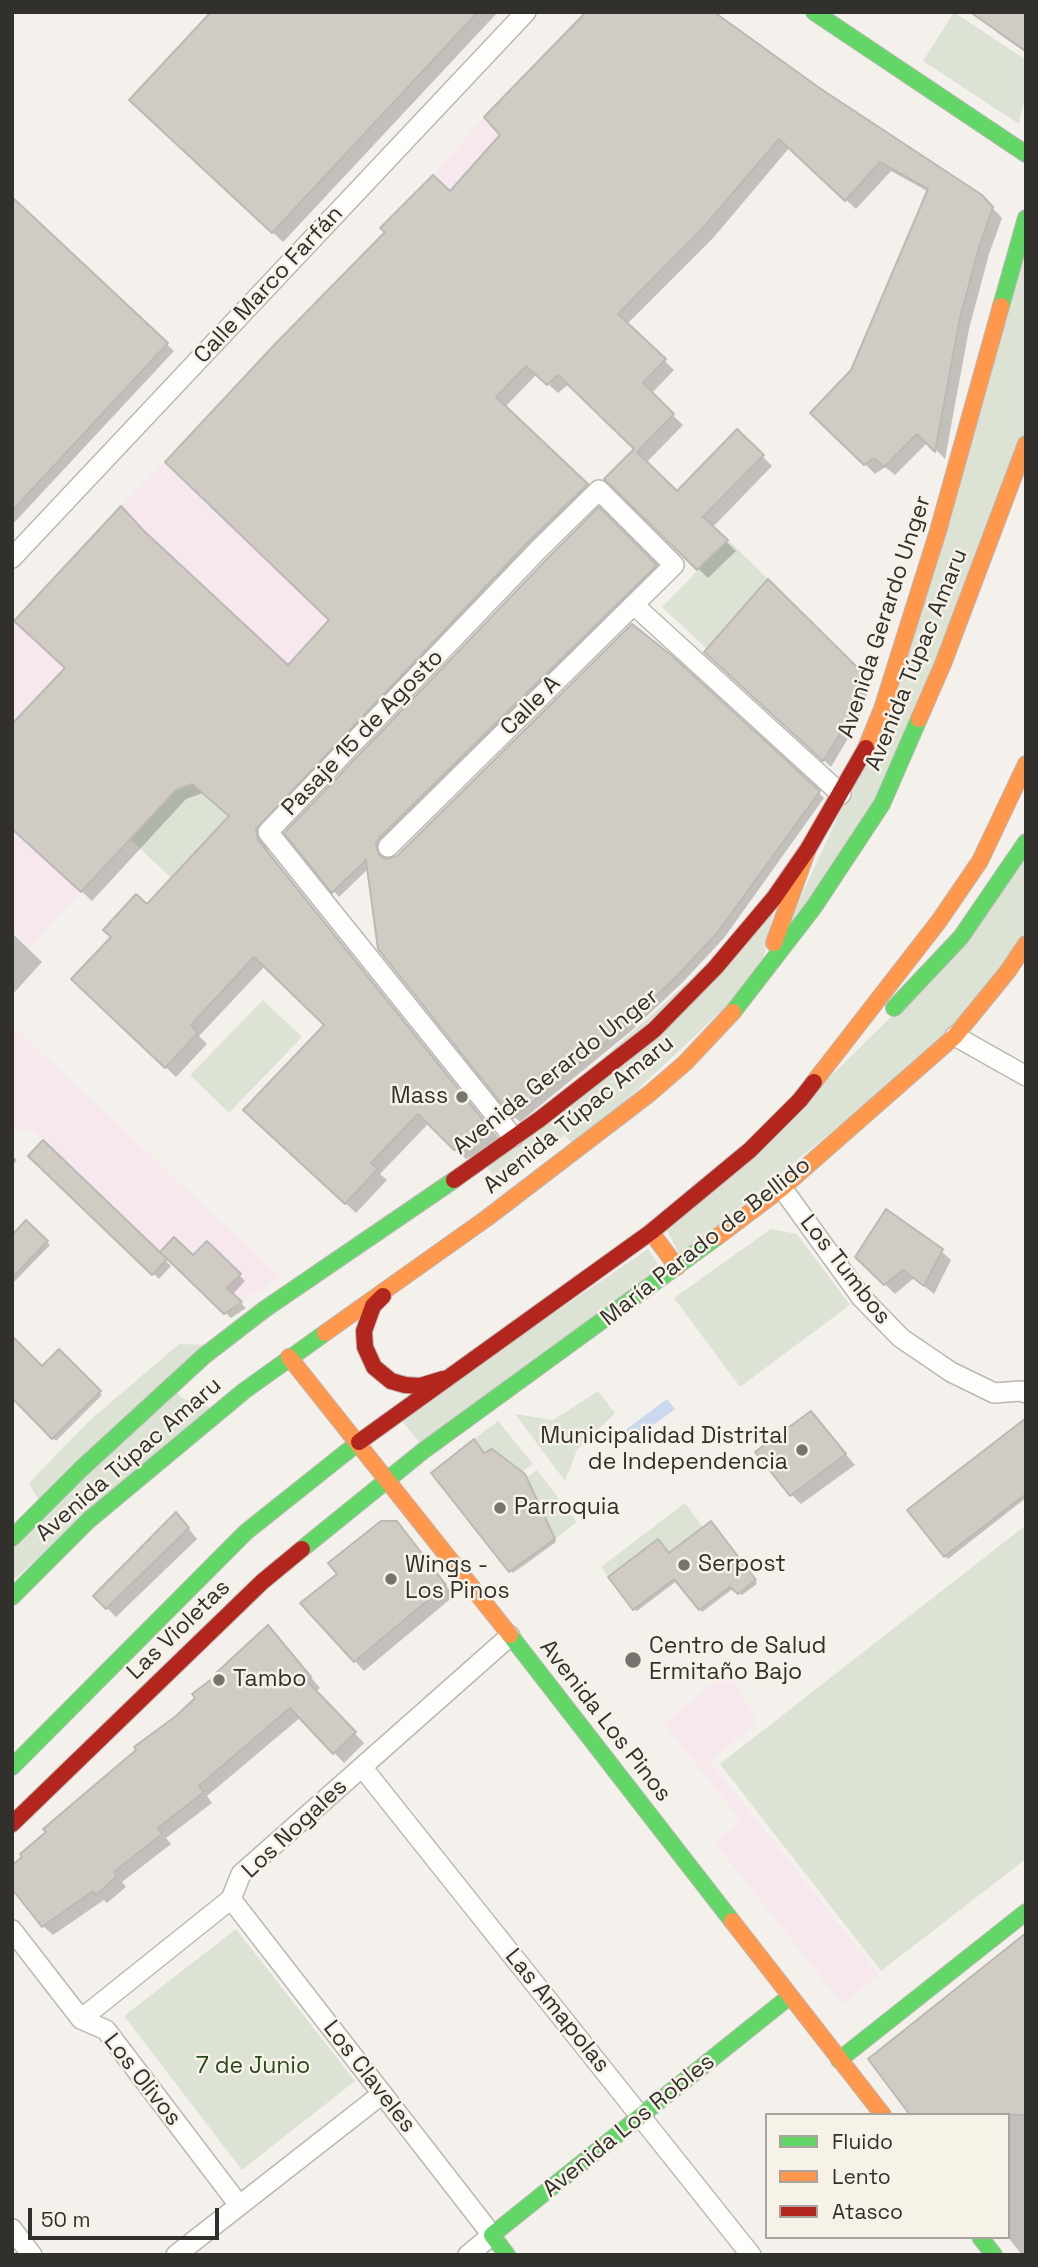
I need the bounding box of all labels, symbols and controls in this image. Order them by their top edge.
street label: Calle Marco Farfán [189,200,349,370]
street label: Avenida Gerardo Unger [833,492,937,742]
street label: Avenida Túpac Amaru [860,545,974,775]
street label: Pasaje 15 de Agosto [276,644,450,822]
street label: Calle A [495,670,567,742]
street label: Avenida Gerardo Unger [448,983,664,1161]
street label: Avenida Túpac Amaru [478,1030,680,1200]
place label: Mass [391,1083,448,1111]
marker: Mass [454,1089,470,1105]
street label: María Parado de Bellido [596,1152,816,1332]
street label: Los Tumbos [794,1210,896,1330]
street label: Avenida Túpac Amaru [31,1372,227,1548]
place label: Municipalidad Distrital de Independencia [540,1423,788,1477]
marker: Municipalidad Distrital de Independencia [794,1442,810,1458]
place label: Parroquia [514,1494,620,1522]
marker: Parroquia [492,1500,508,1516]
place label: Serpost [698,1551,786,1579]
place label: Wings - Los Pinos [405,1552,510,1606]
marker: Serpost [676,1557,692,1573]
marker: Wings - Los Pinos [383,1571,399,1587]
street label: Las Violetas [122,1574,236,1686]
place label: Centro de Salud Ermitaño Bajo [649,1633,826,1687]
street label: Avenida Los Pinos [533,1635,677,1807]
marker: Centro de Salud Ermitaño Bajo [623,1650,643,1670]
place label: Tambo [233,1666,307,1694]
marker: Tambo [211,1672,227,1688]
street label: Los Nogales [237,1773,353,1885]
street label: Las Amapolas [499,1944,615,2078]
street label: Los Claveles [317,2015,421,2139]
street label: Los Olivos [97,2028,187,2132]
street label: Avenida Los Robles [538,2048,720,2204]
park label: 7 de Junio [196,2053,310,2081]
legend [765,2113,1010,2239]
text: Fluido [832,2128,893,2155]
text: Lento [832,2163,891,2190]
scale bar [32,2194,222,2238]
text: Atasco [832,2198,903,2225]
text: 50 m [41,2206,91,2233]

